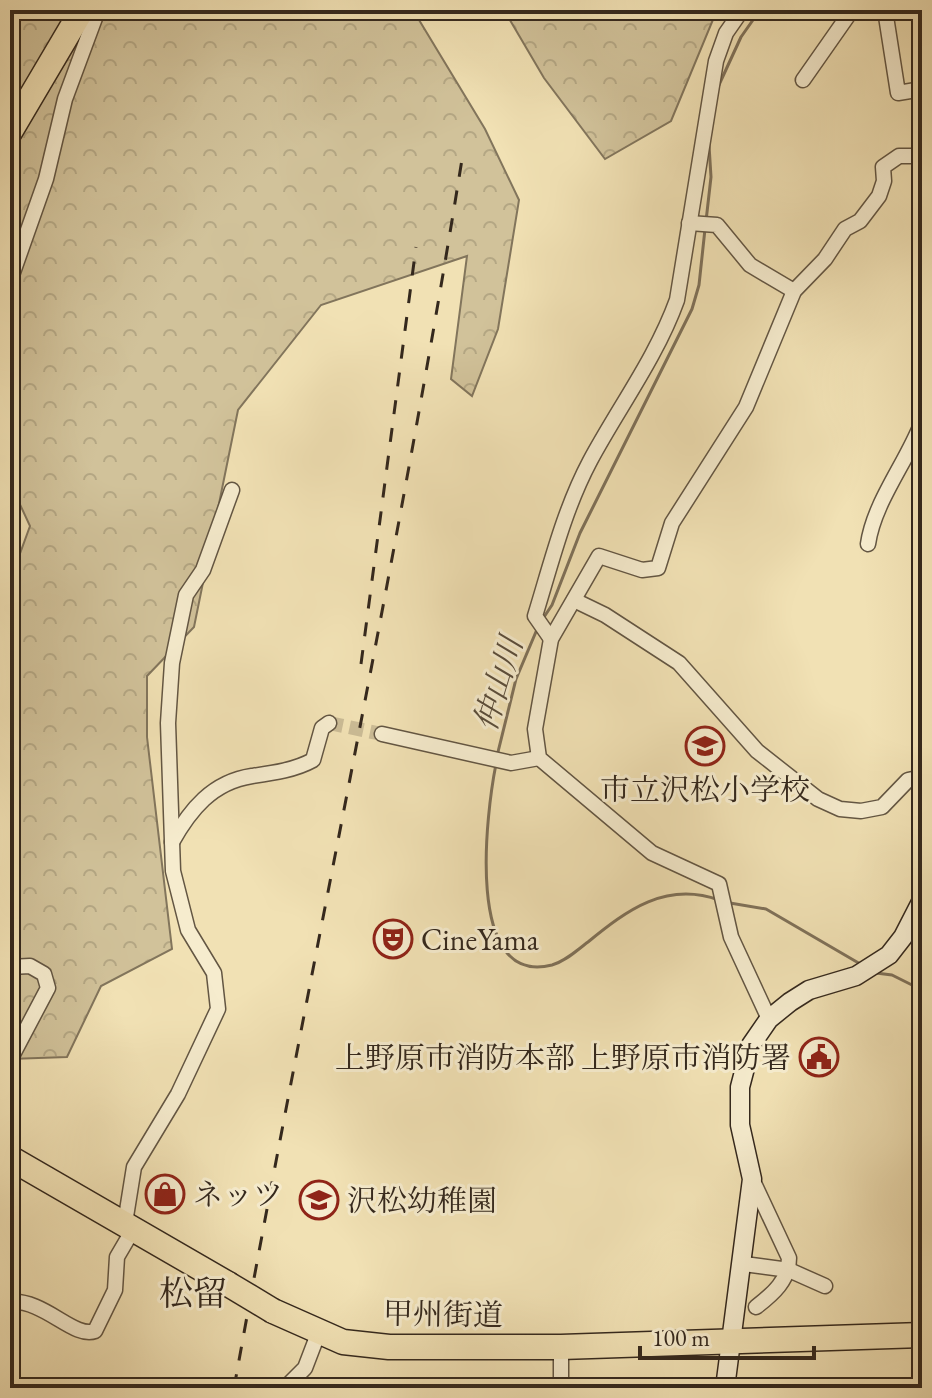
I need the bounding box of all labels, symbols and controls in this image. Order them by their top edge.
water label: 仲山川 [464,629,533,736]
school or university icon: 市立沢松小学校 [684,725,726,767]
place label: 市立沢松小学校 [600,770,810,809]
theatre icon: CineYama [372,918,414,960]
place label: CineYama [421,920,539,959]
public building icon: 上野原市消防本部 上野原市消防署 [798,1036,840,1078]
place label: 上野原市消防本部 上野原市消防署 [335,1038,791,1077]
shop icon: ネッツ [144,1173,186,1215]
place label: ネッツ [193,1175,283,1214]
school or university icon: 沢松幼稚園 [298,1179,340,1221]
place label: 沢松幼稚園 [347,1181,497,1220]
district label: 松留 [159,1271,227,1315]
street label: 甲州街道 [383,1293,503,1335]
scale bar [640,1310,814,1360]
text: 100 m [652,1322,710,1353]

